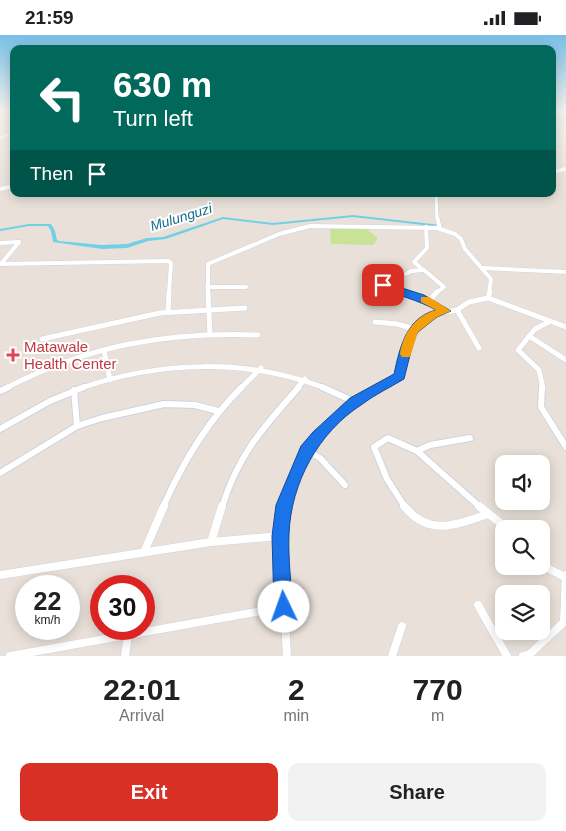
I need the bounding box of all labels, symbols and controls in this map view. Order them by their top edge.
text: 21:59 [25,7,74,28]
icon: left [30,65,95,130]
text: 630 m [113,65,212,104]
text: Turn left [113,106,193,131]
icon: arrive [83,160,111,188]
text: Then [30,163,73,184]
water label: Mulunguzi [148,200,215,234]
pin [362,264,404,306]
icon: arrive [369,271,397,299]
place label: Matawale Health Center [24,338,117,372]
marker: Matawale Health Center [6,348,20,362]
map controls [495,455,550,640]
button: sound [495,455,550,510]
button: search [495,520,550,575]
speed limit sign: 30 [90,575,155,640]
position arrow [257,580,309,632]
button: layers [495,585,550,640]
text: 22 [34,587,61,615]
text: km/h [34,613,61,627]
text: 22:01 [103,673,180,706]
text: 2 [288,673,305,706]
text: 770 [413,673,463,706]
text: Arrival [119,707,164,724]
text: min [283,707,309,724]
text: m [431,707,444,724]
button: Exit [20,763,278,821]
button: Share [288,763,546,821]

